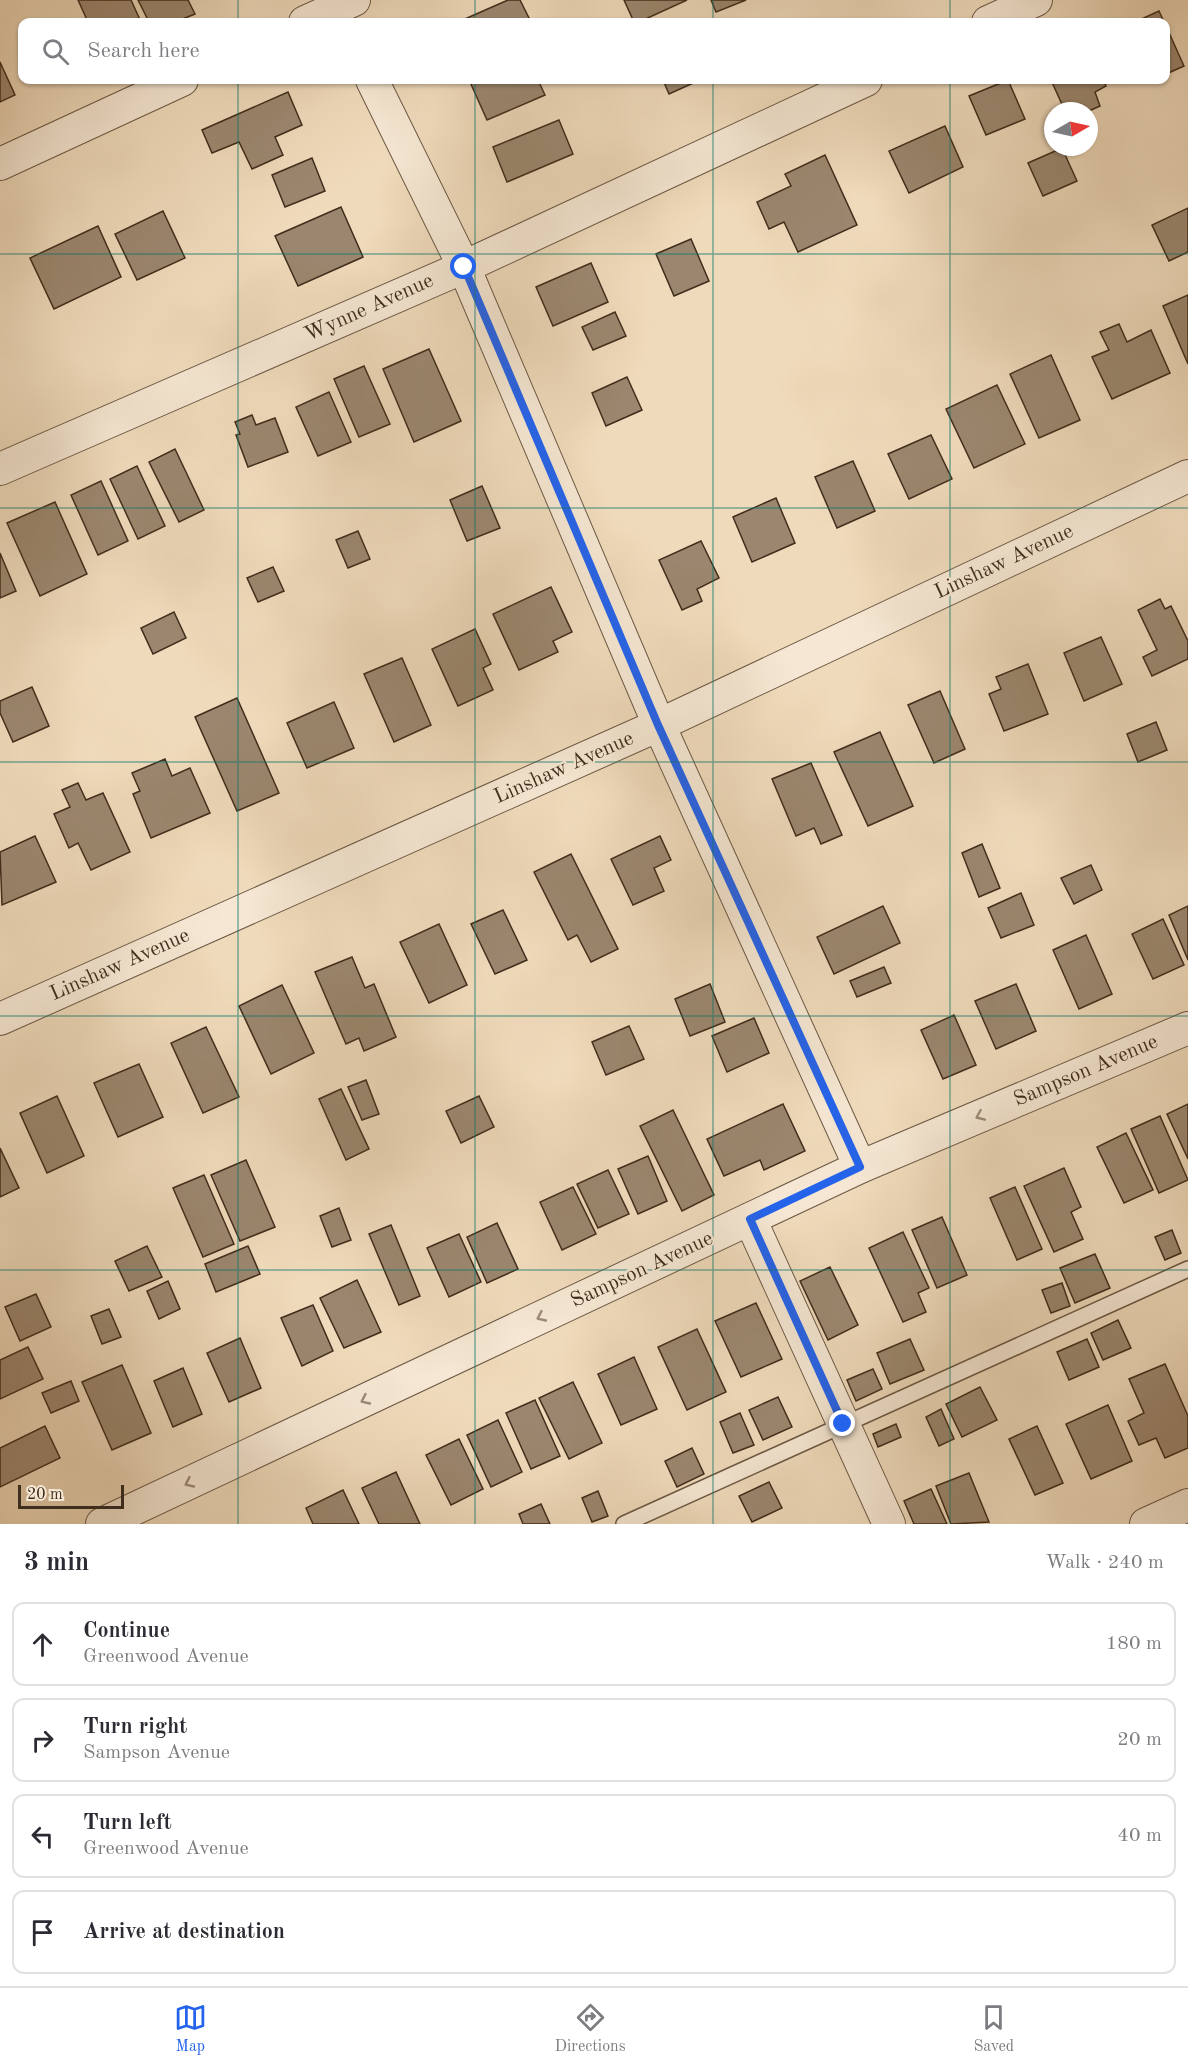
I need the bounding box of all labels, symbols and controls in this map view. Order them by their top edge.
search box [18,18,1170,84]
icon: search [39,35,72,68]
text: Search here [87,40,200,62]
north arrow [1044,102,1098,156]
route start [450,253,476,279]
street label: Wynne Avenue [301,270,437,346]
street label: Linshaw Avenue [931,521,1077,603]
street label: Linshaw Avenue [491,728,637,808]
street label: Linshaw Avenue [47,925,193,1005]
street label: Sampson Avenue [1011,1031,1161,1111]
one-way arrow [975,1109,986,1121]
street label: Sampson Avenue [568,1228,716,1312]
one-way arrow [537,1310,548,1322]
one-way arrow [360,1393,371,1405]
route end [829,1410,855,1436]
one-way arrow [184,1476,195,1488]
scale bar [18,1482,124,1510]
text: 20 m [27,1487,63,1503]
text: 3 min [24,1550,89,1576]
text: Walk · 240 m [1045,1553,1164,1573]
text: Continue [83,1620,170,1642]
icon: ahead [26,1628,59,1661]
text: 180 m [1106,1634,1162,1654]
text: Greenwood Avenue [83,1647,249,1667]
text: Turn right [83,1716,187,1738]
icon: right [26,1724,59,1757]
text: 20 m [1117,1730,1162,1750]
text: Sampson Avenue [83,1743,230,1763]
text: Turn left [83,1812,172,1834]
icon: left [26,1820,59,1853]
text: 40 m [1117,1826,1162,1846]
text: Greenwood Avenue [83,1839,249,1859]
icon: arrive [26,1916,59,1949]
text: Arrive at destination [83,1921,285,1943]
tab: Map [174,2001,207,2057]
tab: Directions [555,2001,626,2057]
tab: Saved [973,2001,1014,2057]

